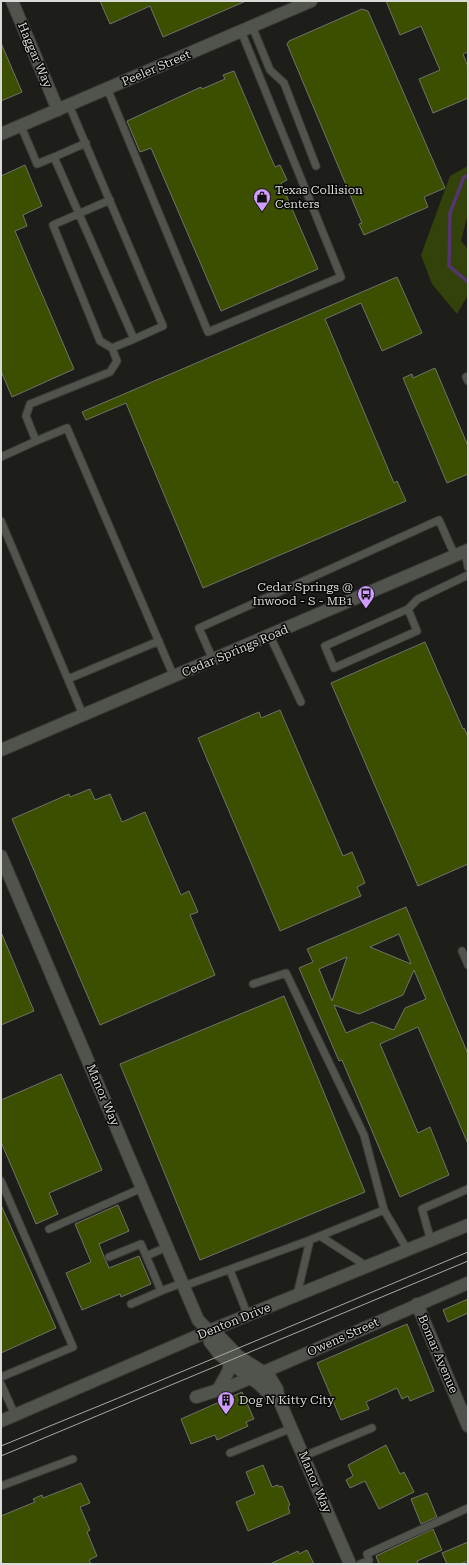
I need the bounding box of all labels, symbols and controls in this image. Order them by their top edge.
street label: Haggar Way [15,20,55,91]
street label: Peeler Street [120,47,193,89]
place label: Texas Collision Centers [275,183,363,211]
shop icon: Texas Collision Centers [252,187,272,212]
place label: Cedar Springs @ Inwood - S - MB1 [252,580,353,608]
bus stop icon: Cedar Springs @ Inwood - S - MB1 [356,584,376,609]
street label: Cedar Springs Road [180,622,291,680]
street label: Manor Way [84,1062,123,1129]
street label: Denton Drive [195,1300,273,1342]
street label: Bomar Avenue [415,1313,461,1396]
street label: Owens Street [305,1315,381,1359]
building icon: Dog N Kitty City [216,1390,236,1415]
place label: Dog N Kitty City [239,1393,335,1407]
street label: Manor Way [296,1449,335,1516]

